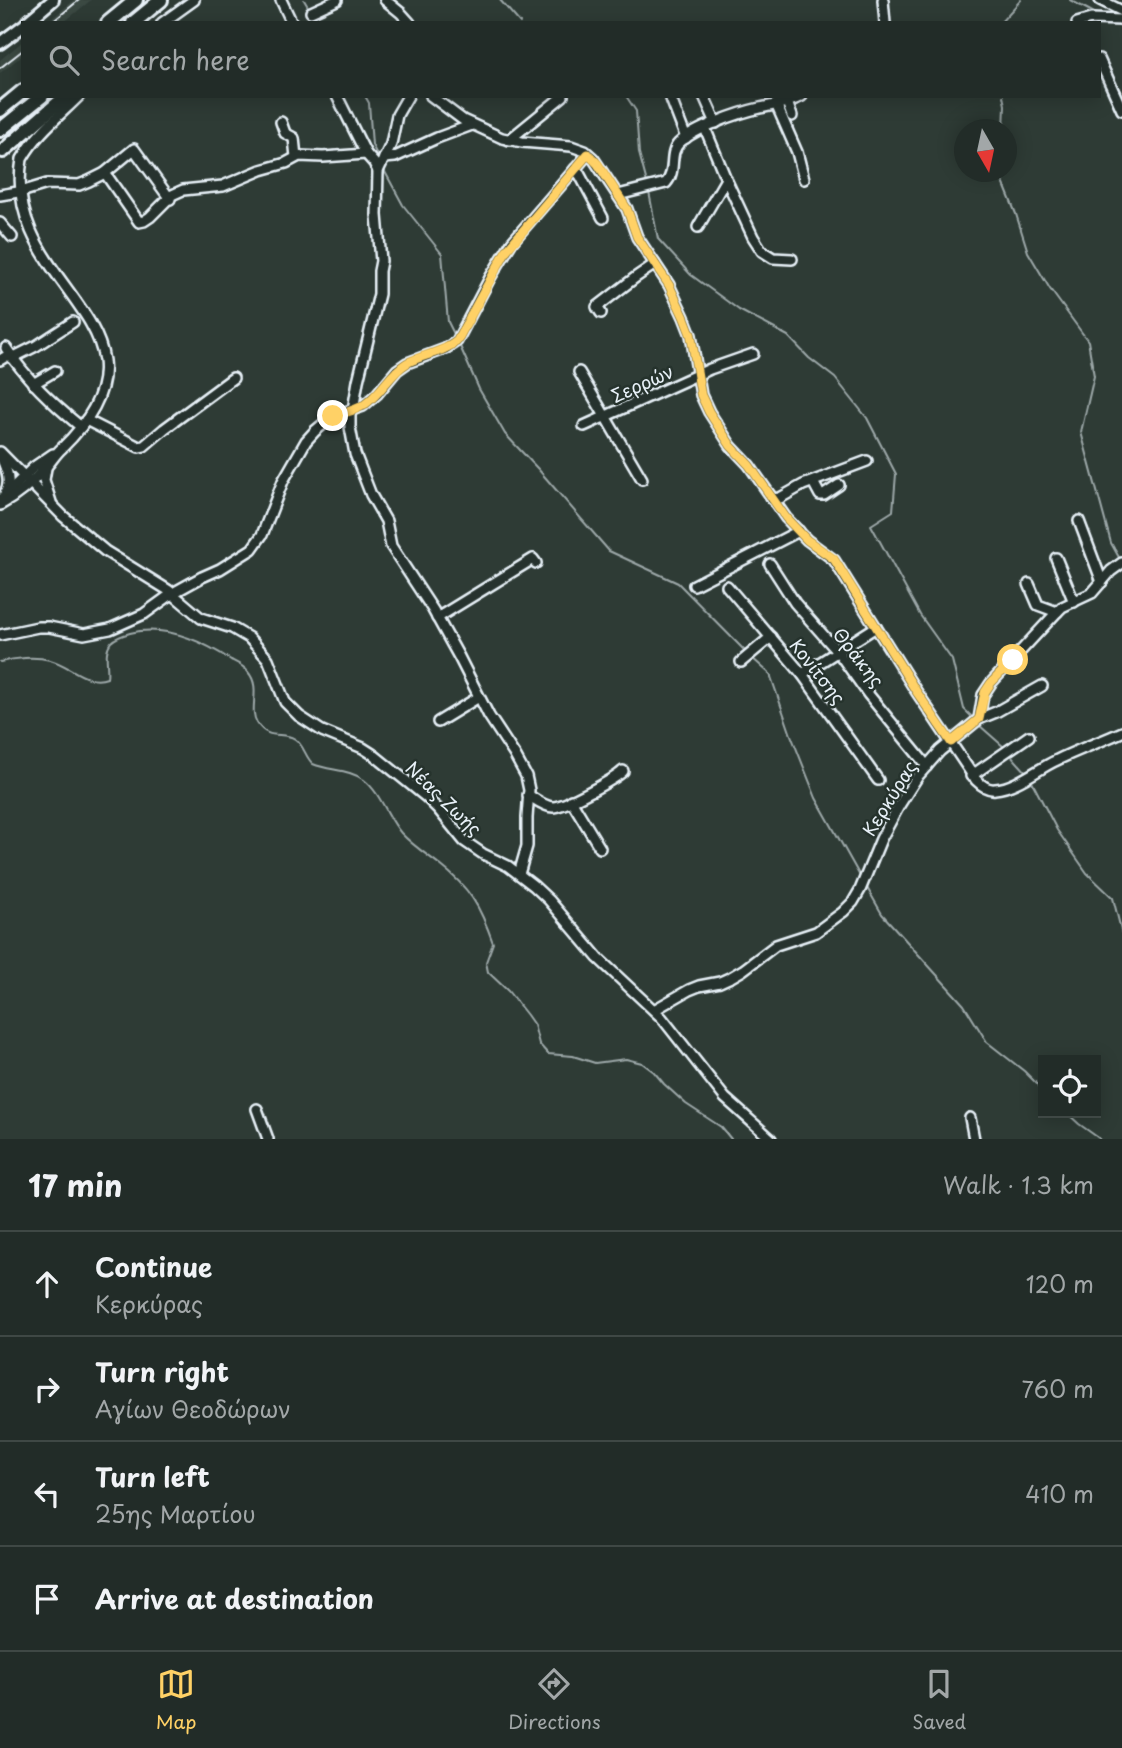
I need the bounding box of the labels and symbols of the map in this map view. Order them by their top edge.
north arrow [954,119,1017,182]
street label: Σερρών [606,357,678,409]
route end [317,400,348,431]
street label: Θράκης [827,621,891,693]
street label: Κονίτσης [784,632,852,710]
route start [997,644,1028,675]
street label: Νέας Ζωής [400,755,488,841]
street label: Κερκύρας [855,755,923,841]

